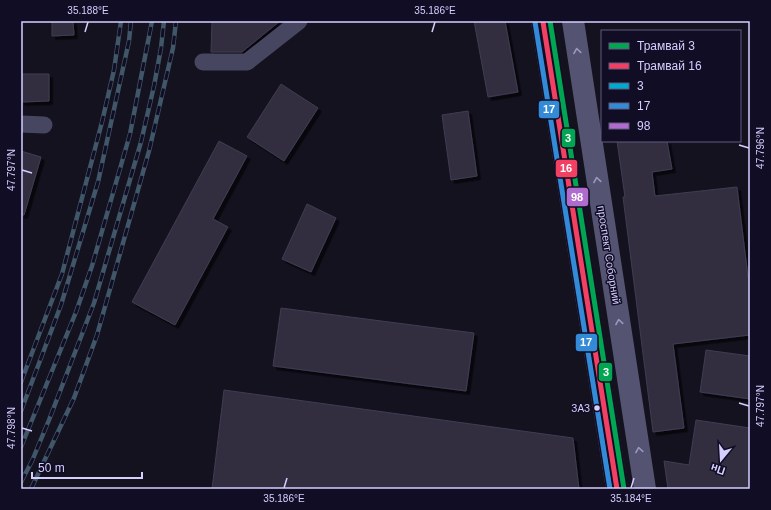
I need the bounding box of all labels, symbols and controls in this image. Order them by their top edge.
text: 35.188°E [67,5,109,16]
text: 35.186°E [414,5,456,16]
legend [601,30,741,142]
text: Трамвай 3 [637,39,695,53]
one-way arrow [573,48,582,54]
text: Трамвай 16 [637,59,702,73]
text: 3 [637,79,644,93]
text: 17 [637,99,651,113]
line badge: 17 [538,100,560,119]
text: 17 [543,103,555,115]
text: 98 [637,119,651,133]
text: 47.796°N [755,127,766,169]
line badge: 3 [561,128,576,148]
text: 3 [565,132,571,144]
text: 47.797°N [6,149,17,191]
line badge: 16 [555,159,578,178]
text: 16 [560,162,572,174]
one-way arrow [593,177,602,183]
line badge: 98 [566,187,589,207]
text: 98 [571,191,583,203]
street label: проспект Соборний [595,205,623,305]
one-way arrow [615,319,624,325]
line badge: 17 [575,333,598,352]
text: 17 [580,336,592,348]
line badge: 3 [598,362,613,382]
text: 3 [603,366,609,378]
text: 47.797°N [755,385,766,427]
place label: ЗАЗ [571,403,590,414]
marker: ЗАЗ [592,403,602,413]
text: 47.798°N [6,407,17,449]
north arrow [701,440,741,480]
one-way arrow [635,447,644,454]
scale bar [32,454,142,480]
text: 50 m [38,461,65,475]
text: Пн [709,462,727,477]
text: 35.186°E [263,493,305,504]
text: 35.184°E [610,493,652,504]

